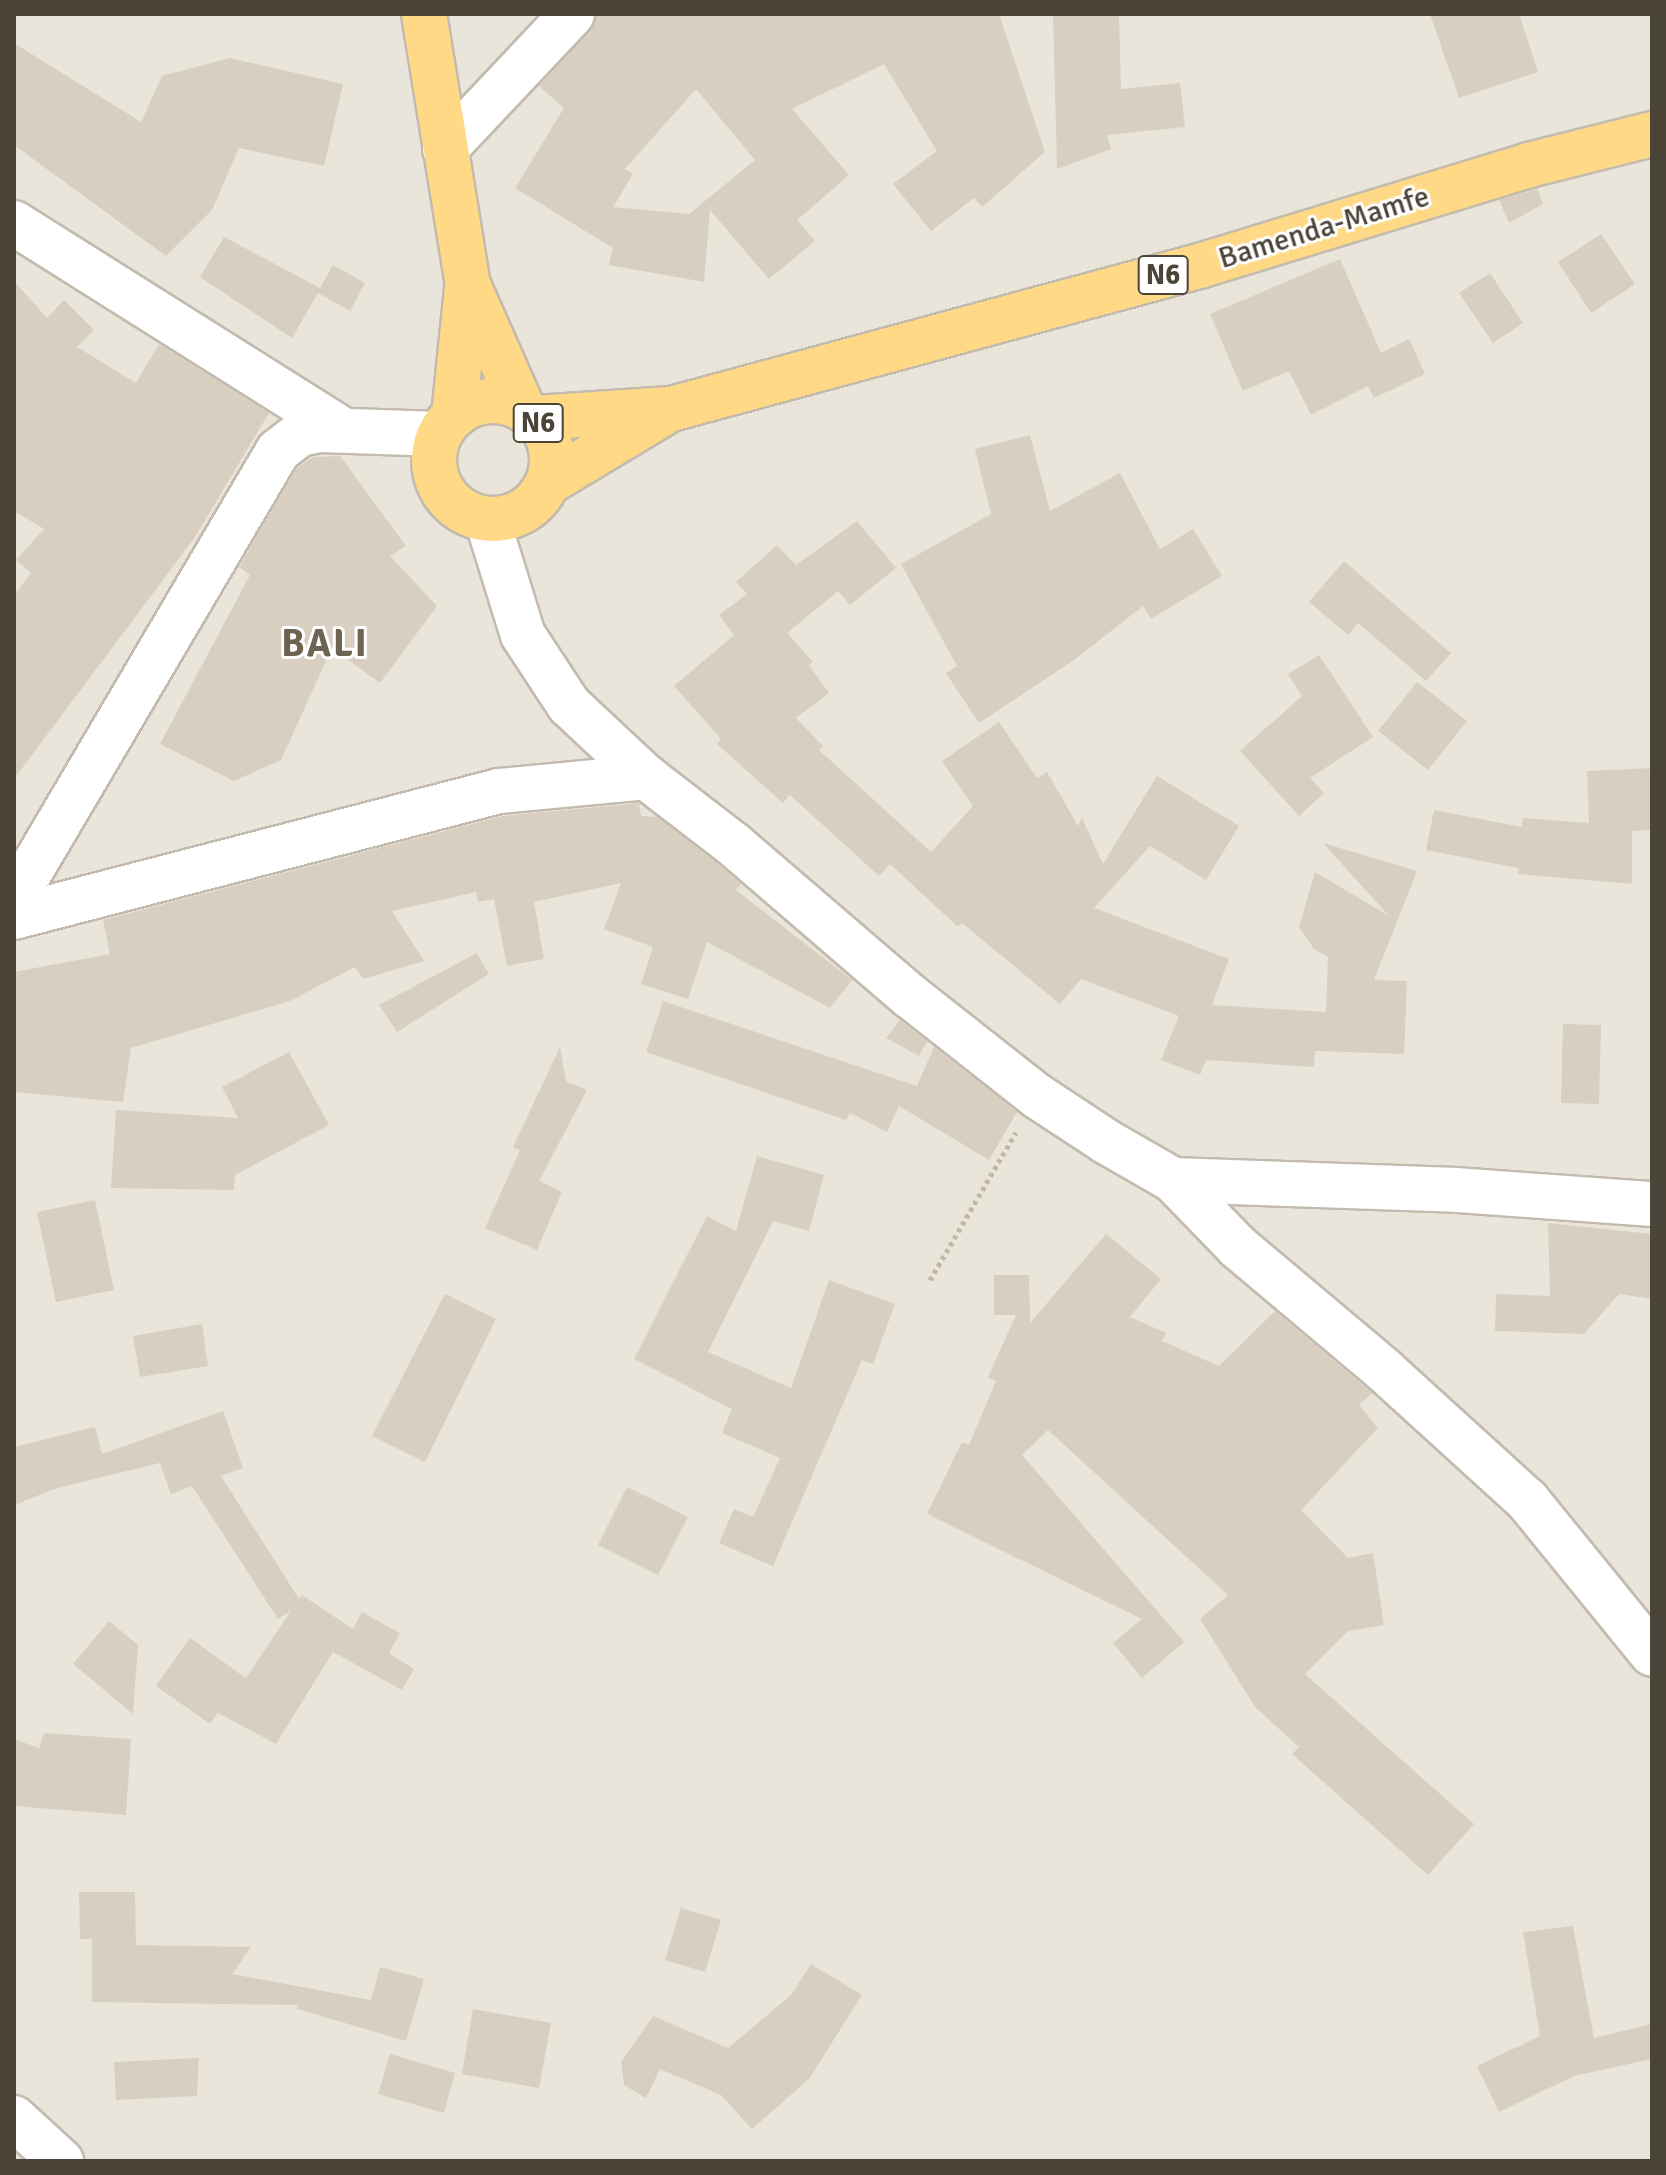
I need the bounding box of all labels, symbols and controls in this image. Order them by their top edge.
street label: Bamenda-Mamfe [1214,179,1434,277]
road number: N6 [1137,251,1189,299]
road number: N6 [512,399,564,447]
district label: BALI [281,621,369,667]

